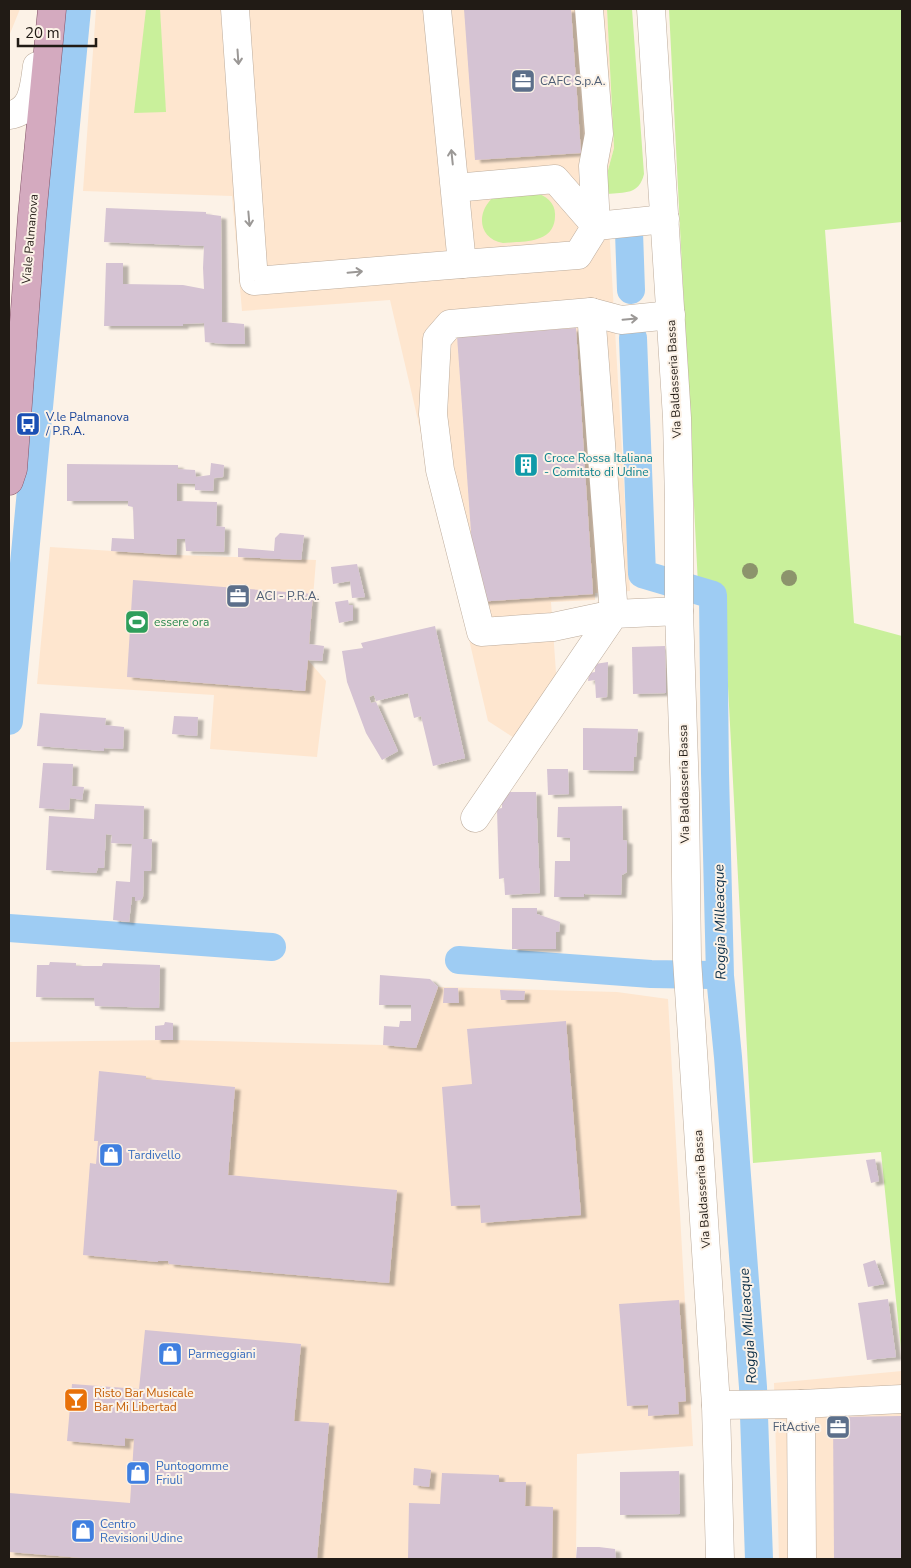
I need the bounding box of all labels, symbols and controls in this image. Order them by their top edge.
scale bar [18,15,95,47]
text: 20 m [25,23,60,43]
one-way arrow [233,49,243,65]
office icon: CAFC S.p.A. [510,68,536,94]
place label: CAFC S.p.A. [540,73,606,89]
one-way arrow [447,149,457,165]
street label: Viale Palmanova [18,193,42,286]
one-way arrow [244,211,254,227]
one-way arrow [347,268,363,277]
one-way arrow [622,314,638,324]
street label: Via Baldasseria Bassa [663,319,685,440]
place label: V.le Palmanova / P.R.A. [45,409,129,439]
bus stop icon: V.le Palmanova / P.R.A. [15,411,41,437]
place label: Croce Rossa Italiana - Comitato di Udine [544,450,653,480]
building icon: Croce Rossa Italiana - Comitato di Udine [513,452,539,478]
office icon: ACI - P.R.A. [225,583,251,609]
place label: ACI - P.R.A. [256,588,320,604]
sports icon: essere ora [124,609,150,635]
place label: essere ora [154,614,209,630]
street label: Via Baldasseria Bassa [675,725,693,844]
water label: Roggia Milleacque [709,863,731,980]
street label: Via Baldasseria Bassa [690,1129,714,1250]
shop icon: Tardivello [98,1142,124,1168]
place label: Tardivello [128,1147,181,1163]
water label: Roggia Milleacque [734,1267,762,1384]
shop icon: Parmeggiani [157,1341,183,1367]
place label: Parmeggiani [188,1346,255,1362]
place label: Risto Bar Musicale Bar Mi Libertad [94,1385,194,1415]
bar icon: Risto Bar Musicale Bar Mi Libertad [63,1387,89,1413]
office icon: FitActive [825,1414,851,1440]
place label: FitActive [773,1419,820,1435]
place label: Puntogomme Friuli [156,1458,229,1488]
shop icon: Puntogomme Friuli [125,1460,151,1486]
place label: Centro Revisioni Udine [100,1516,183,1546]
shop icon: Centro Revisioni Udine [70,1518,96,1544]

